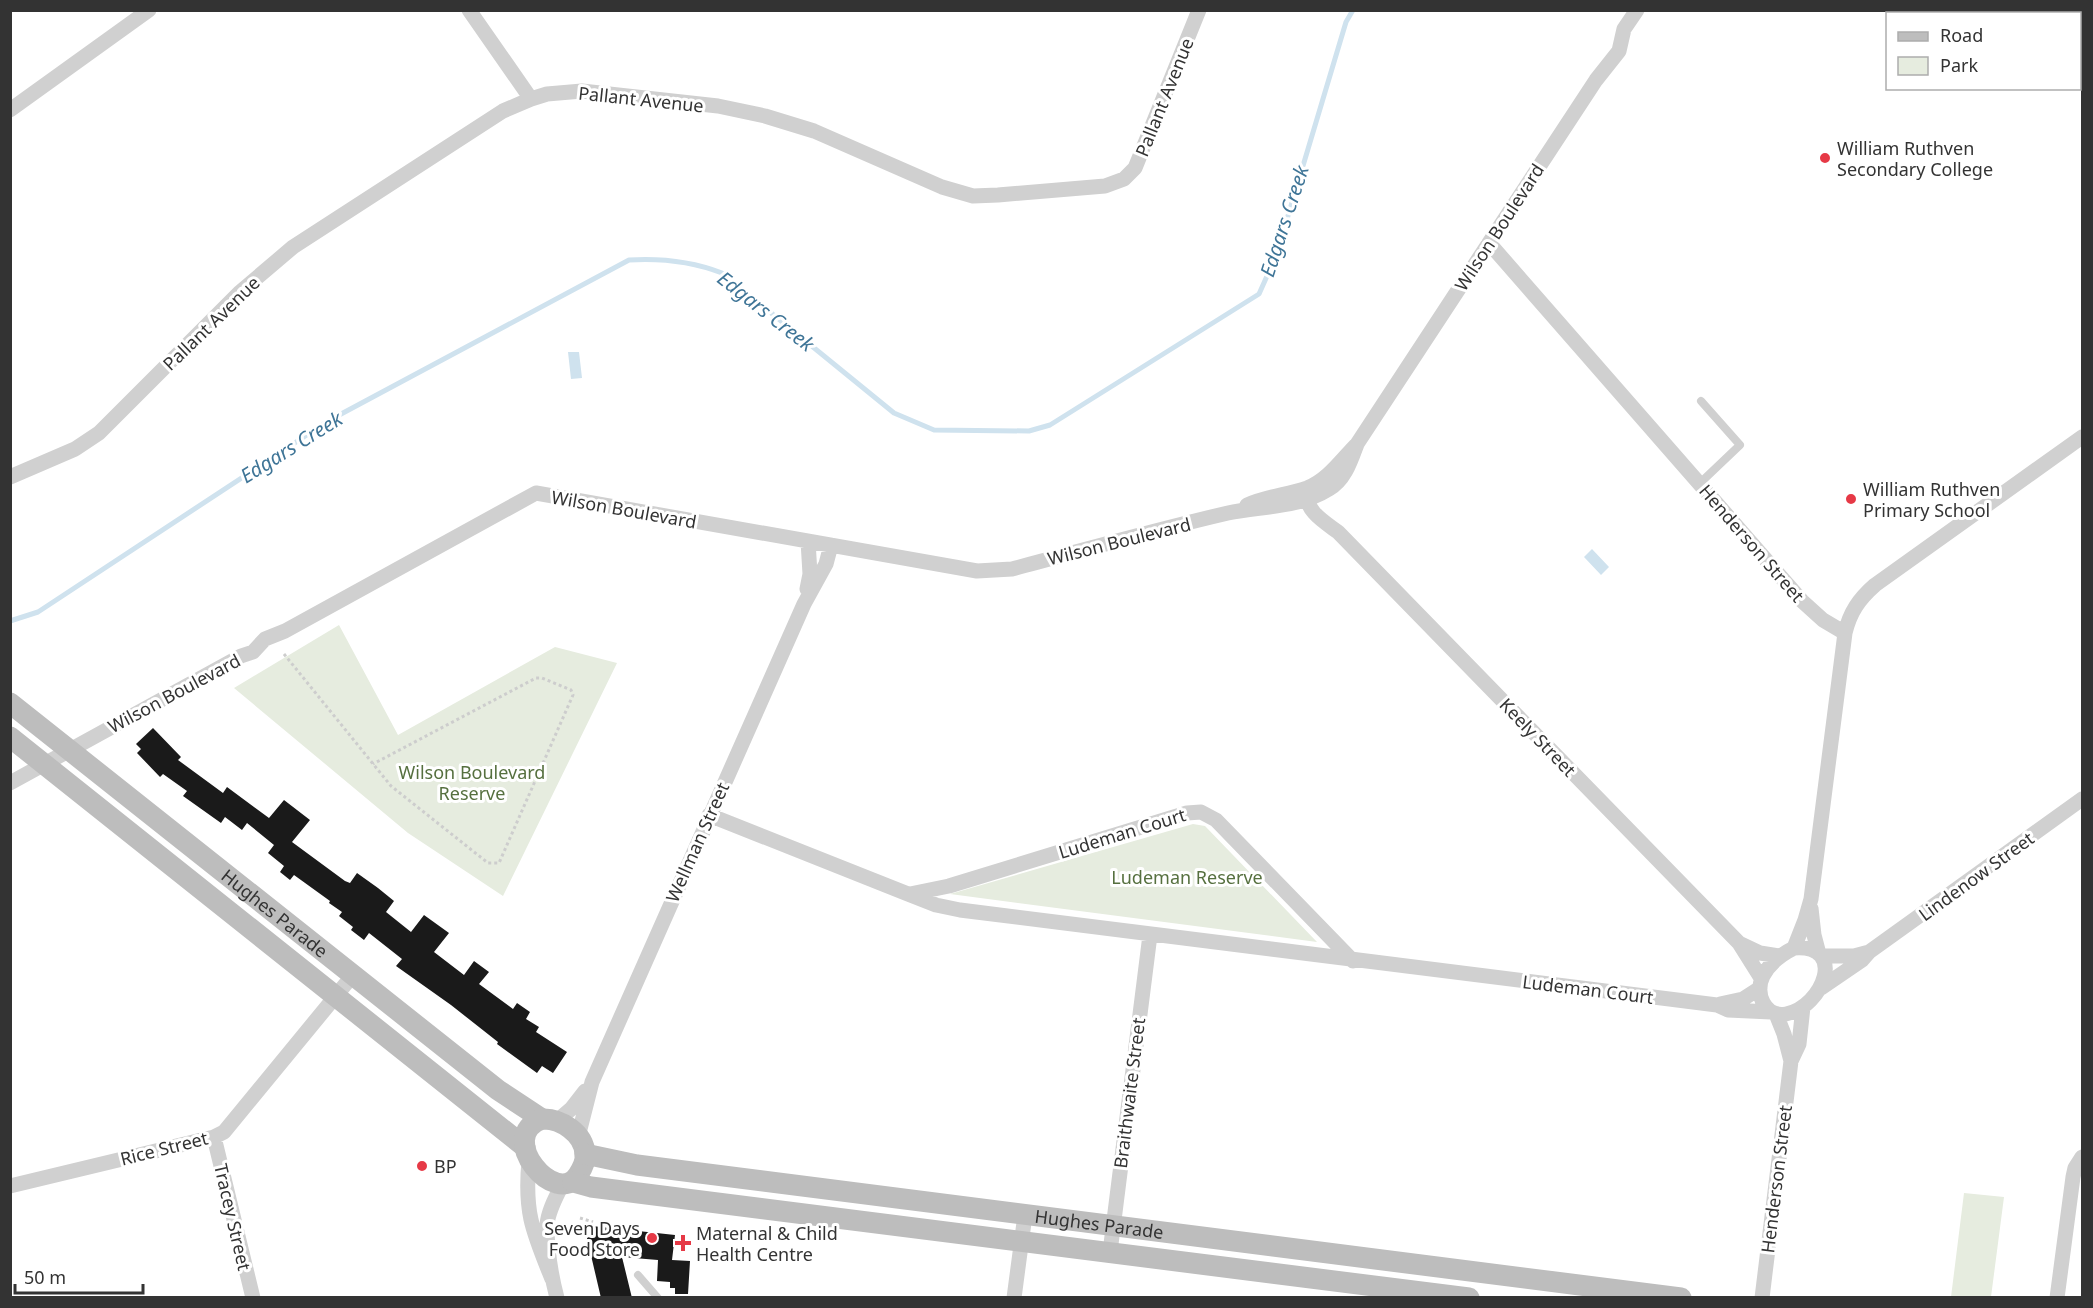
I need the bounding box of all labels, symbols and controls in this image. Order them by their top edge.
legend [1886,12,2081,90]
text: Road [1940,23,1983,47]
street label: Pallant Avenue [1129,34,1199,160]
text: Park [1940,53,1978,77]
street label: Pallant Avenue [577,80,705,118]
place label: William Ruthven Secondary College [1837,136,1993,181]
marker: William Ruthven Secondary College [1818,151,1832,165]
street label: Wilson Boulevard [1449,159,1549,295]
water label: Edgars Creek [1253,161,1315,280]
water label: Edgars Creek [712,265,821,358]
street label: Pallant Avenue [157,271,265,375]
water label: Edgars Creek [235,404,348,489]
place label: William Ruthven Primary School [1863,477,2000,522]
street label: Henderson Street [1694,479,1810,607]
street label: Wilson Boulevard [550,484,698,534]
marker: William Ruthven Primary School [1844,492,1858,506]
street label: Wilson Boulevard [1045,512,1193,570]
street label: Wilson Boulevard [104,648,244,738]
street label: Keely Street [1495,693,1582,782]
park label: Wilson Boulevard Reserve [399,760,545,805]
street label: Wellman Street [660,778,734,906]
street label: Ludeman Court [1055,802,1189,864]
street label: Lindenow Street [1913,826,2039,926]
street label: Hughes Parade [217,863,333,963]
park label: Ludeman Reserve [1111,865,1263,889]
street label: Ludeman Court [1521,969,1655,1009]
street label: Braithwaite Street [1108,1016,1150,1170]
street label: Henderson Street [1755,1103,1797,1254]
street label: Rice Street [118,1125,211,1170]
place label: BP [434,1154,457,1178]
marker: BP [415,1159,429,1173]
street label: Tracey Street [209,1161,257,1273]
street label: Hughes Parade [1033,1204,1165,1244]
place label: Seven Days Food Store [544,1216,640,1261]
place label: Maternal & Child Health Centre [696,1221,838,1266]
marker: Seven Days Food Store [645,1231,659,1245]
marker: Maternal & Child Health Centre [674,1234,692,1252]
scale bar [15,1257,142,1295]
text: 50 m [24,1265,66,1289]

